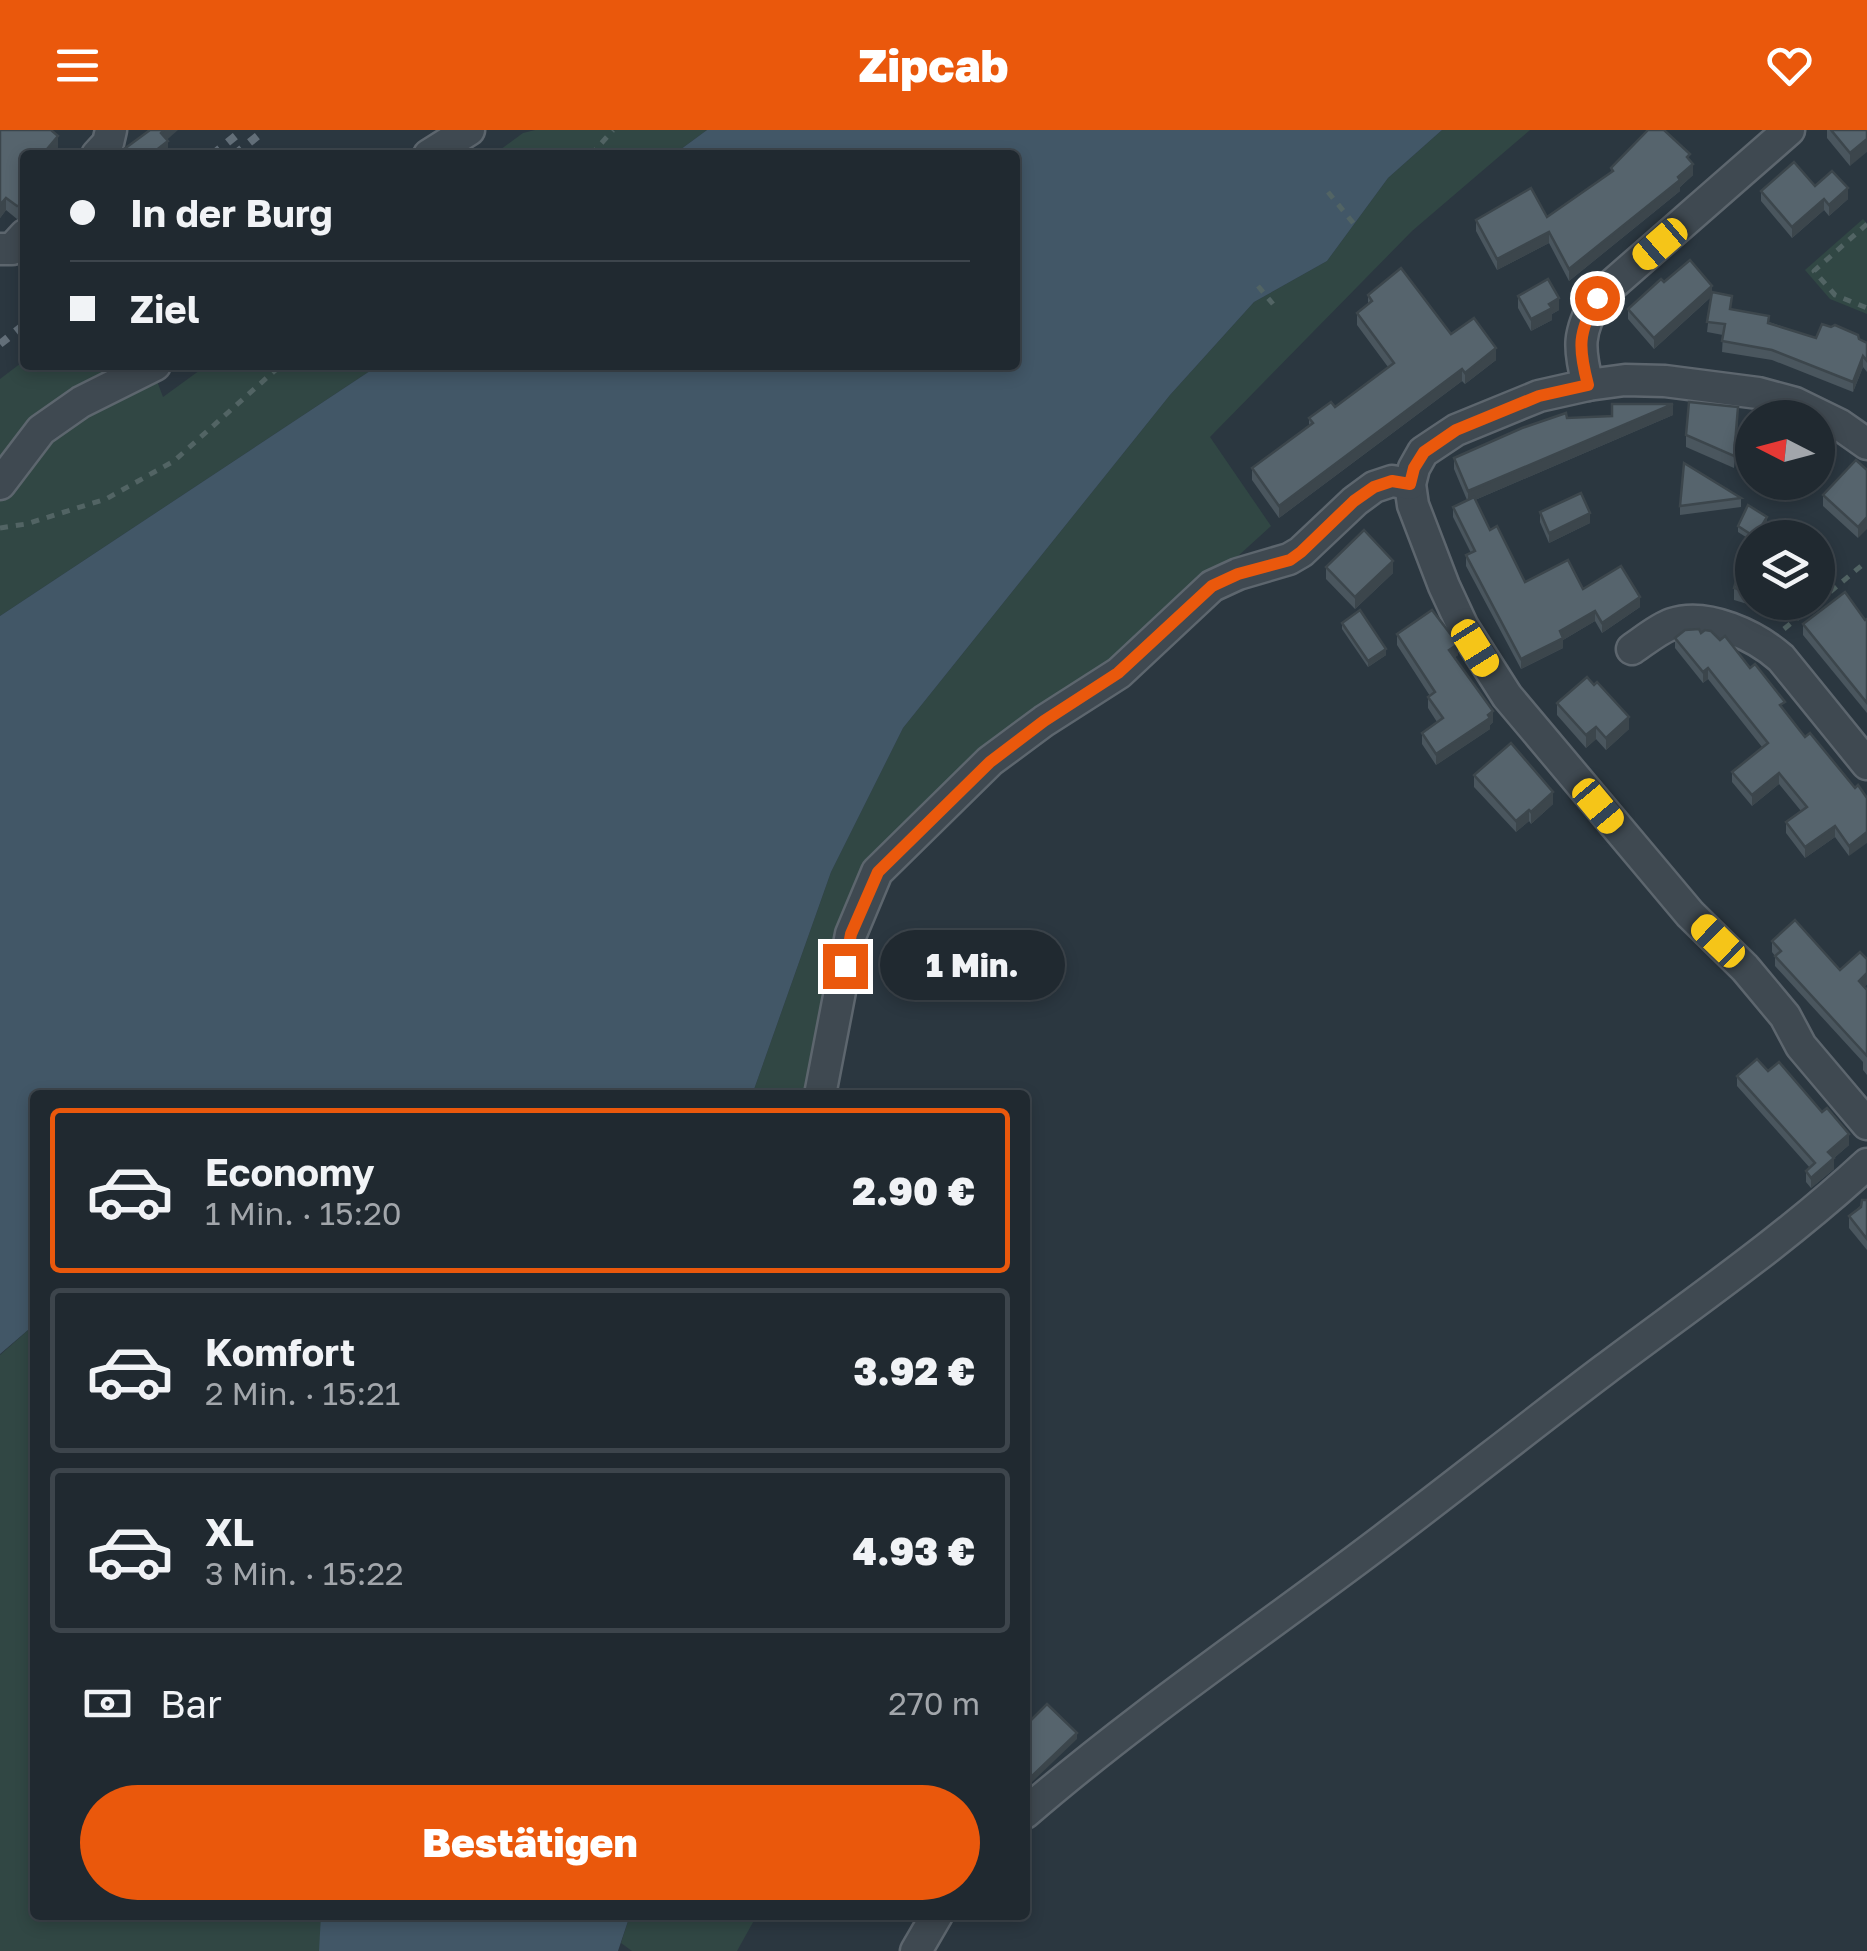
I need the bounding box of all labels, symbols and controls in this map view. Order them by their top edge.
icon: menu [50,38,105,93]
text: Zipcab [859,38,1008,92]
icon: heart [1762,38,1817,93]
text: In der Burg [130,190,333,235]
car [1628,213,1692,275]
route start [1575,276,1620,321]
text: Ziel [130,286,200,331]
north arrow [1735,400,1835,500]
map controls [1735,400,1835,620]
button: layers [1735,520,1835,620]
car [1446,615,1504,681]
car [1567,773,1629,839]
car [1686,909,1750,973]
callout: 1 Min. [880,931,1065,1001]
route end [823,944,868,989]
text: 1 Min. [926,946,1019,984]
icon: car [85,1146,175,1236]
text: Economy [205,1149,374,1194]
text: 2.90 € [852,1168,975,1213]
text: 1 Min. · 15:20 [205,1194,402,1232]
icon: car [85,1326,175,1416]
text: Komfort [205,1329,355,1374]
text: 3.92 € [853,1348,975,1393]
text: 2 Min. · 15:21 [205,1374,400,1412]
icon: car [85,1506,175,1596]
text: XL [205,1509,254,1554]
text: 4.93 € [853,1528,975,1573]
text: 3 Min. · 15:22 [205,1554,404,1592]
icon: cash [80,1676,135,1731]
text: Bar [160,1681,222,1726]
text: 270 m [888,1684,980,1722]
button: Bestätigen [80,1785,980,1900]

